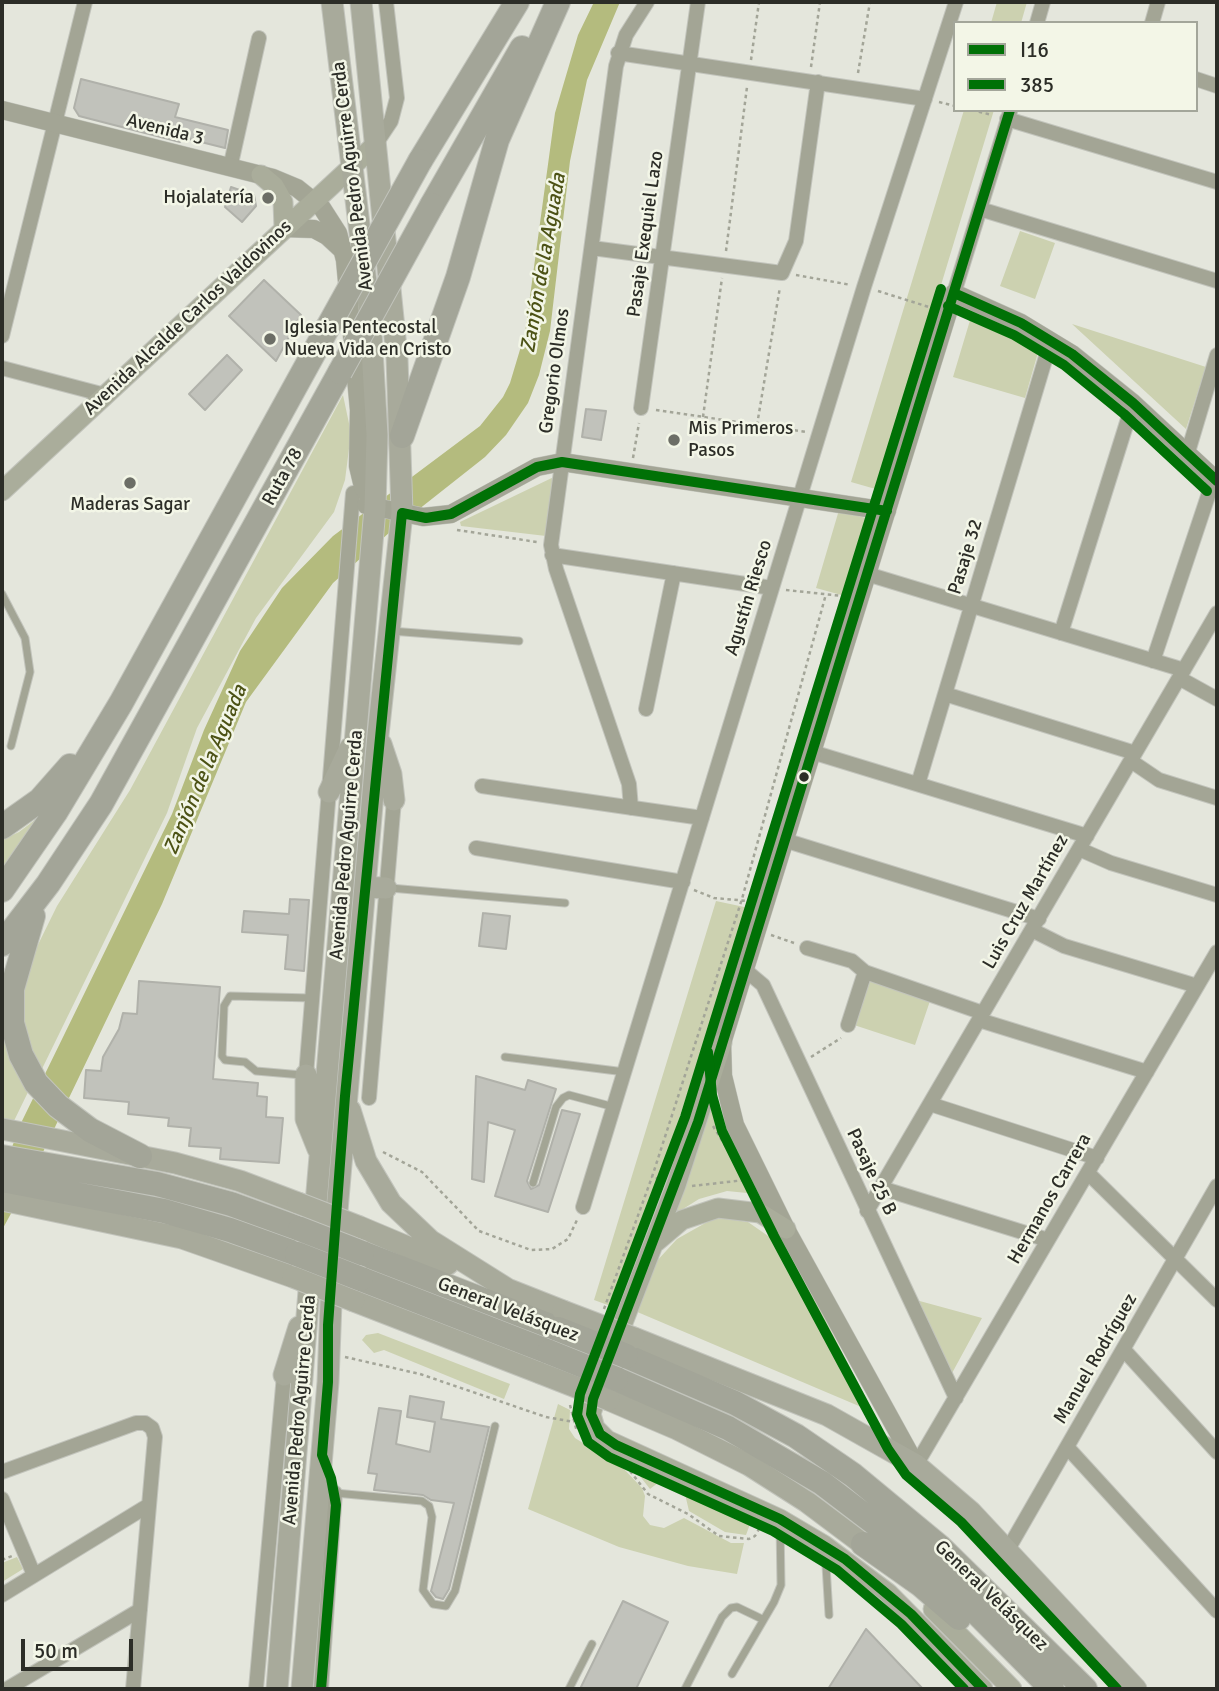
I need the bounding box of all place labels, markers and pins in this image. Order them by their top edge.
place label: Hojalatería [163,187,254,209]
marker: Hojalatería [260,190,276,206]
place label: Iglesia Pentecostal Nueva Vida en Cristo [284,317,452,361]
marker: Iglesia Pentecostal Nueva Vida en Cristo [262,331,278,347]
place label: Mis Primeros Pasos [688,418,793,462]
marker: Mis Primeros Pasos [666,432,682,448]
marker: Maderas Sagar [122,475,138,491]
place label: Maderas Sagar [70,494,190,516]
unlabelled marker [797,770,811,784]

